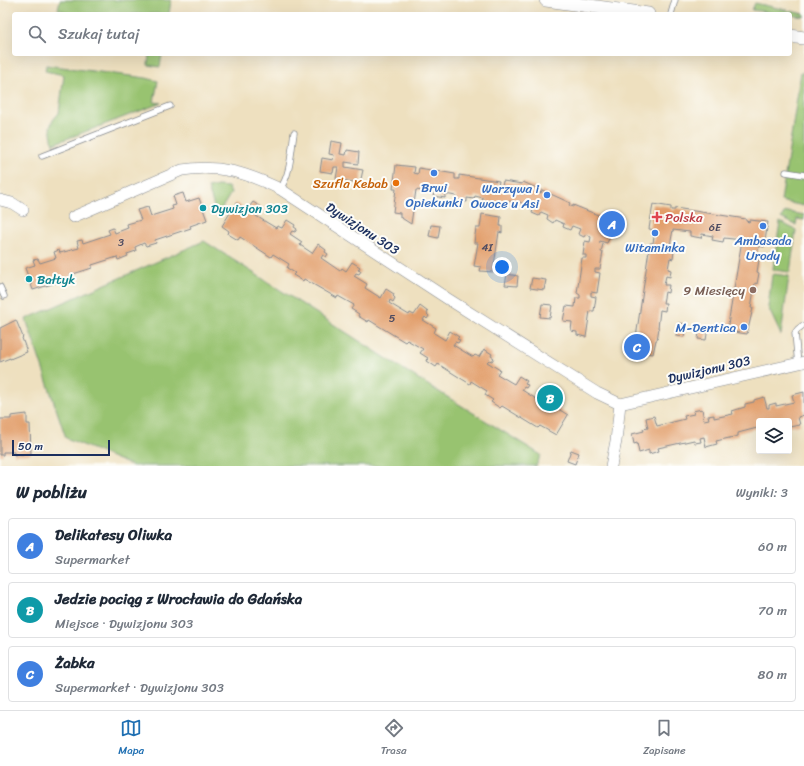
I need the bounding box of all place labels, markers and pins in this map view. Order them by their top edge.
marker: Brwi Opiekunki [429,168,439,178]
place label: Szufla Kebab [313,172,388,195]
place label: Brwi Opiekunki [406,176,463,214]
place label: Warzywa i Owoce u Asi [471,177,539,215]
marker: Szufla Kebab [391,178,401,188]
marker: Warzywa i Owoce u Asi [542,190,552,200]
place label: Dywizjon 303 [211,197,288,220]
marker: Dywizjon 303 [198,203,208,213]
place label: Polska [665,206,703,229]
pin: A [599,209,625,239]
marker: Polska [652,212,662,222]
marker: Ambasada Urody [758,221,768,231]
marker: Witaminka [650,228,660,238]
place label: Ambasada Urody [733,229,792,267]
place label: Witaminka [625,236,685,259]
place label: Bałtyk [37,268,75,291]
marker: Bałtyk [24,274,34,284]
place label: 9 Miesięcy [683,279,745,302]
marker: 9 Miesięcy [748,285,758,295]
place label: M-Dentica [676,316,736,339]
marker: M-Dentica [739,322,749,332]
pin: C [624,332,650,362]
pin: B [537,383,563,413]

